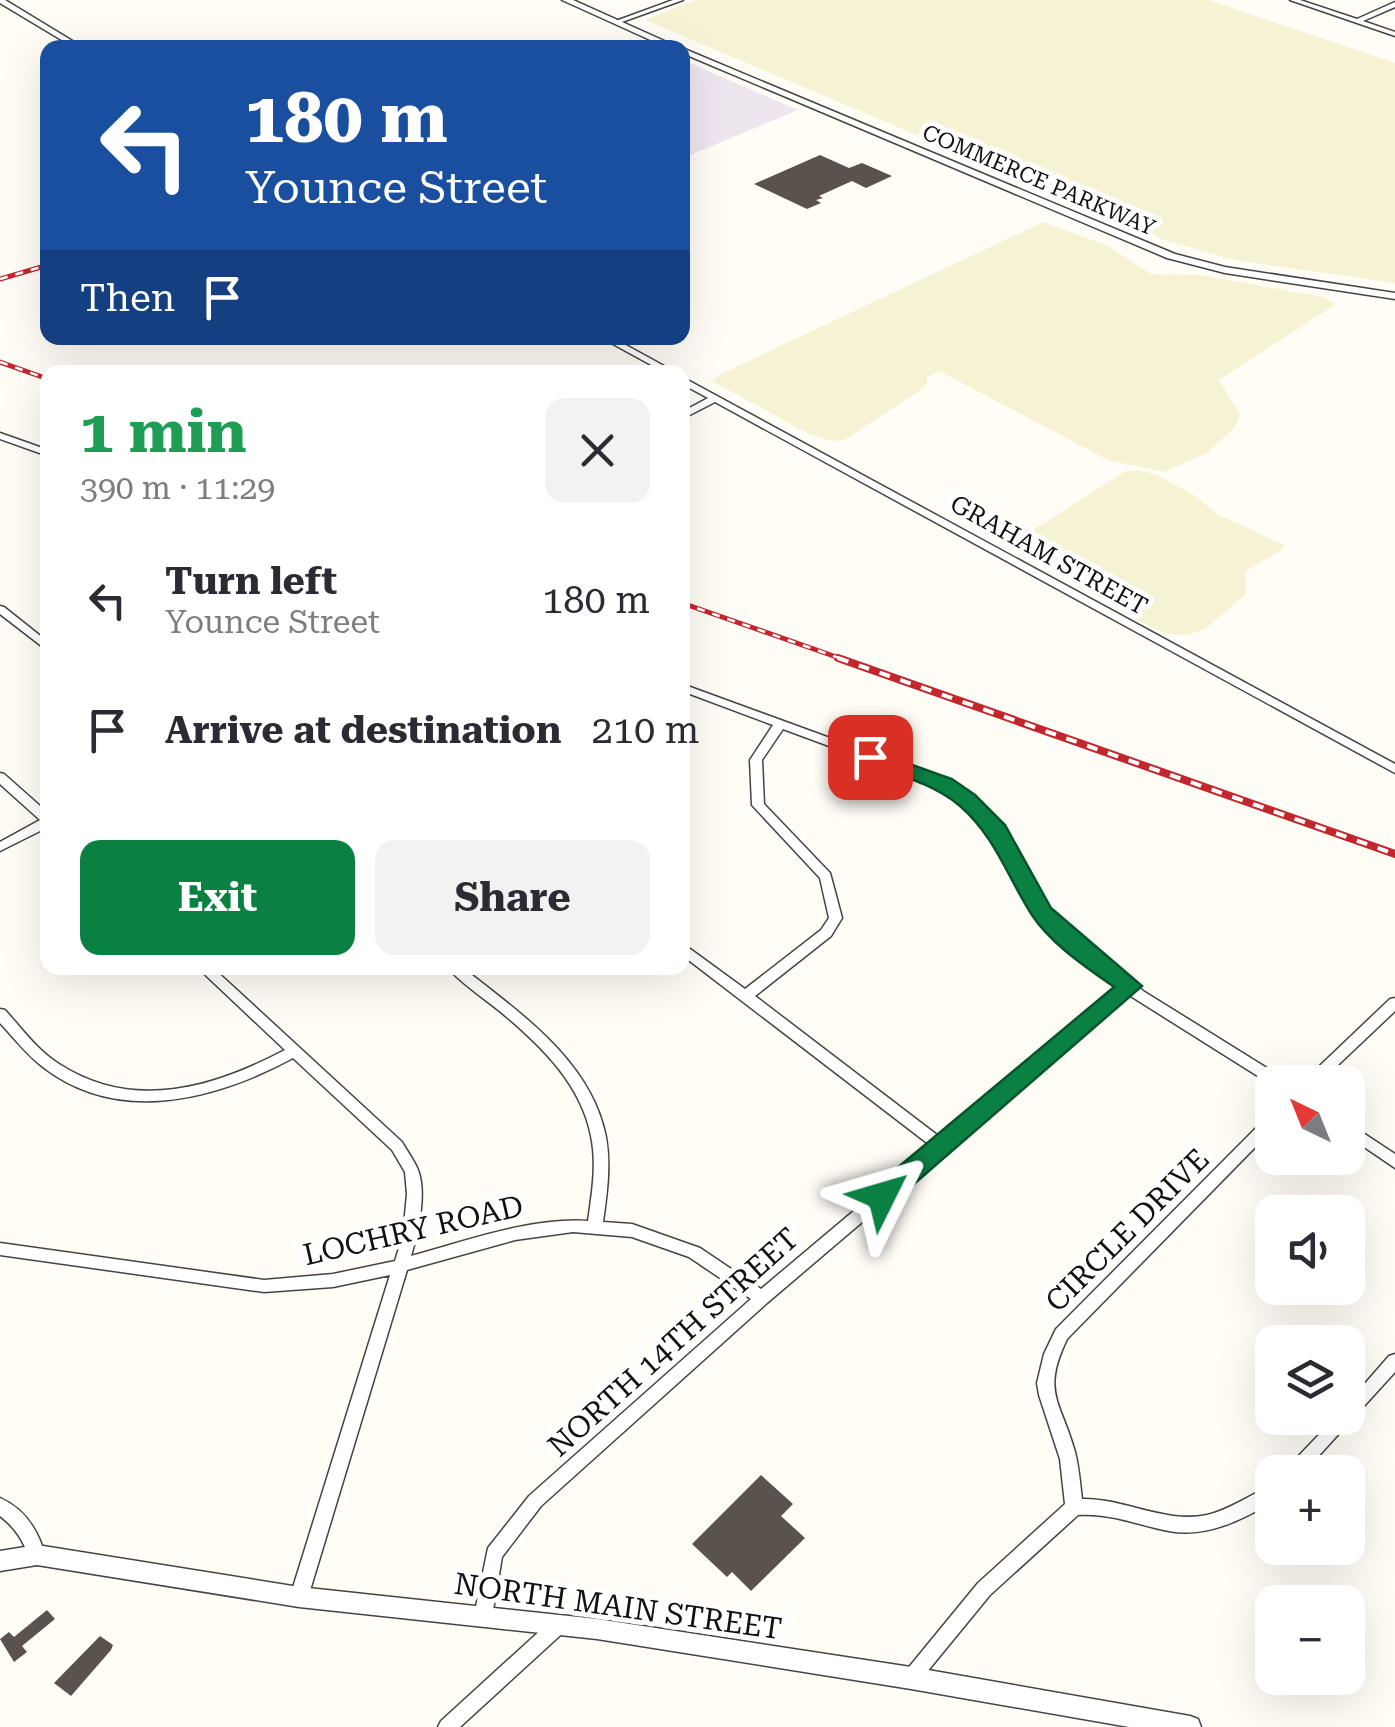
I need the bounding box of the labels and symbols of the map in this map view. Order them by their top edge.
street label: COMMERCE PARKWAY [919,120,1159,240]
street label: GRAHAM STREET [945,489,1153,621]
pin [828,715,913,800]
north arrow [1255,1065,1365,1175]
street label: CIRCLE DRIVE [1038,1141,1216,1319]
position arrow [830,1144,934,1248]
street label: LOCHRY ROAD [300,1188,526,1272]
street label: NORTH 14TH STREET [541,1220,805,1464]
street label: NORTH MAIN STREET [452,1566,784,1646]

